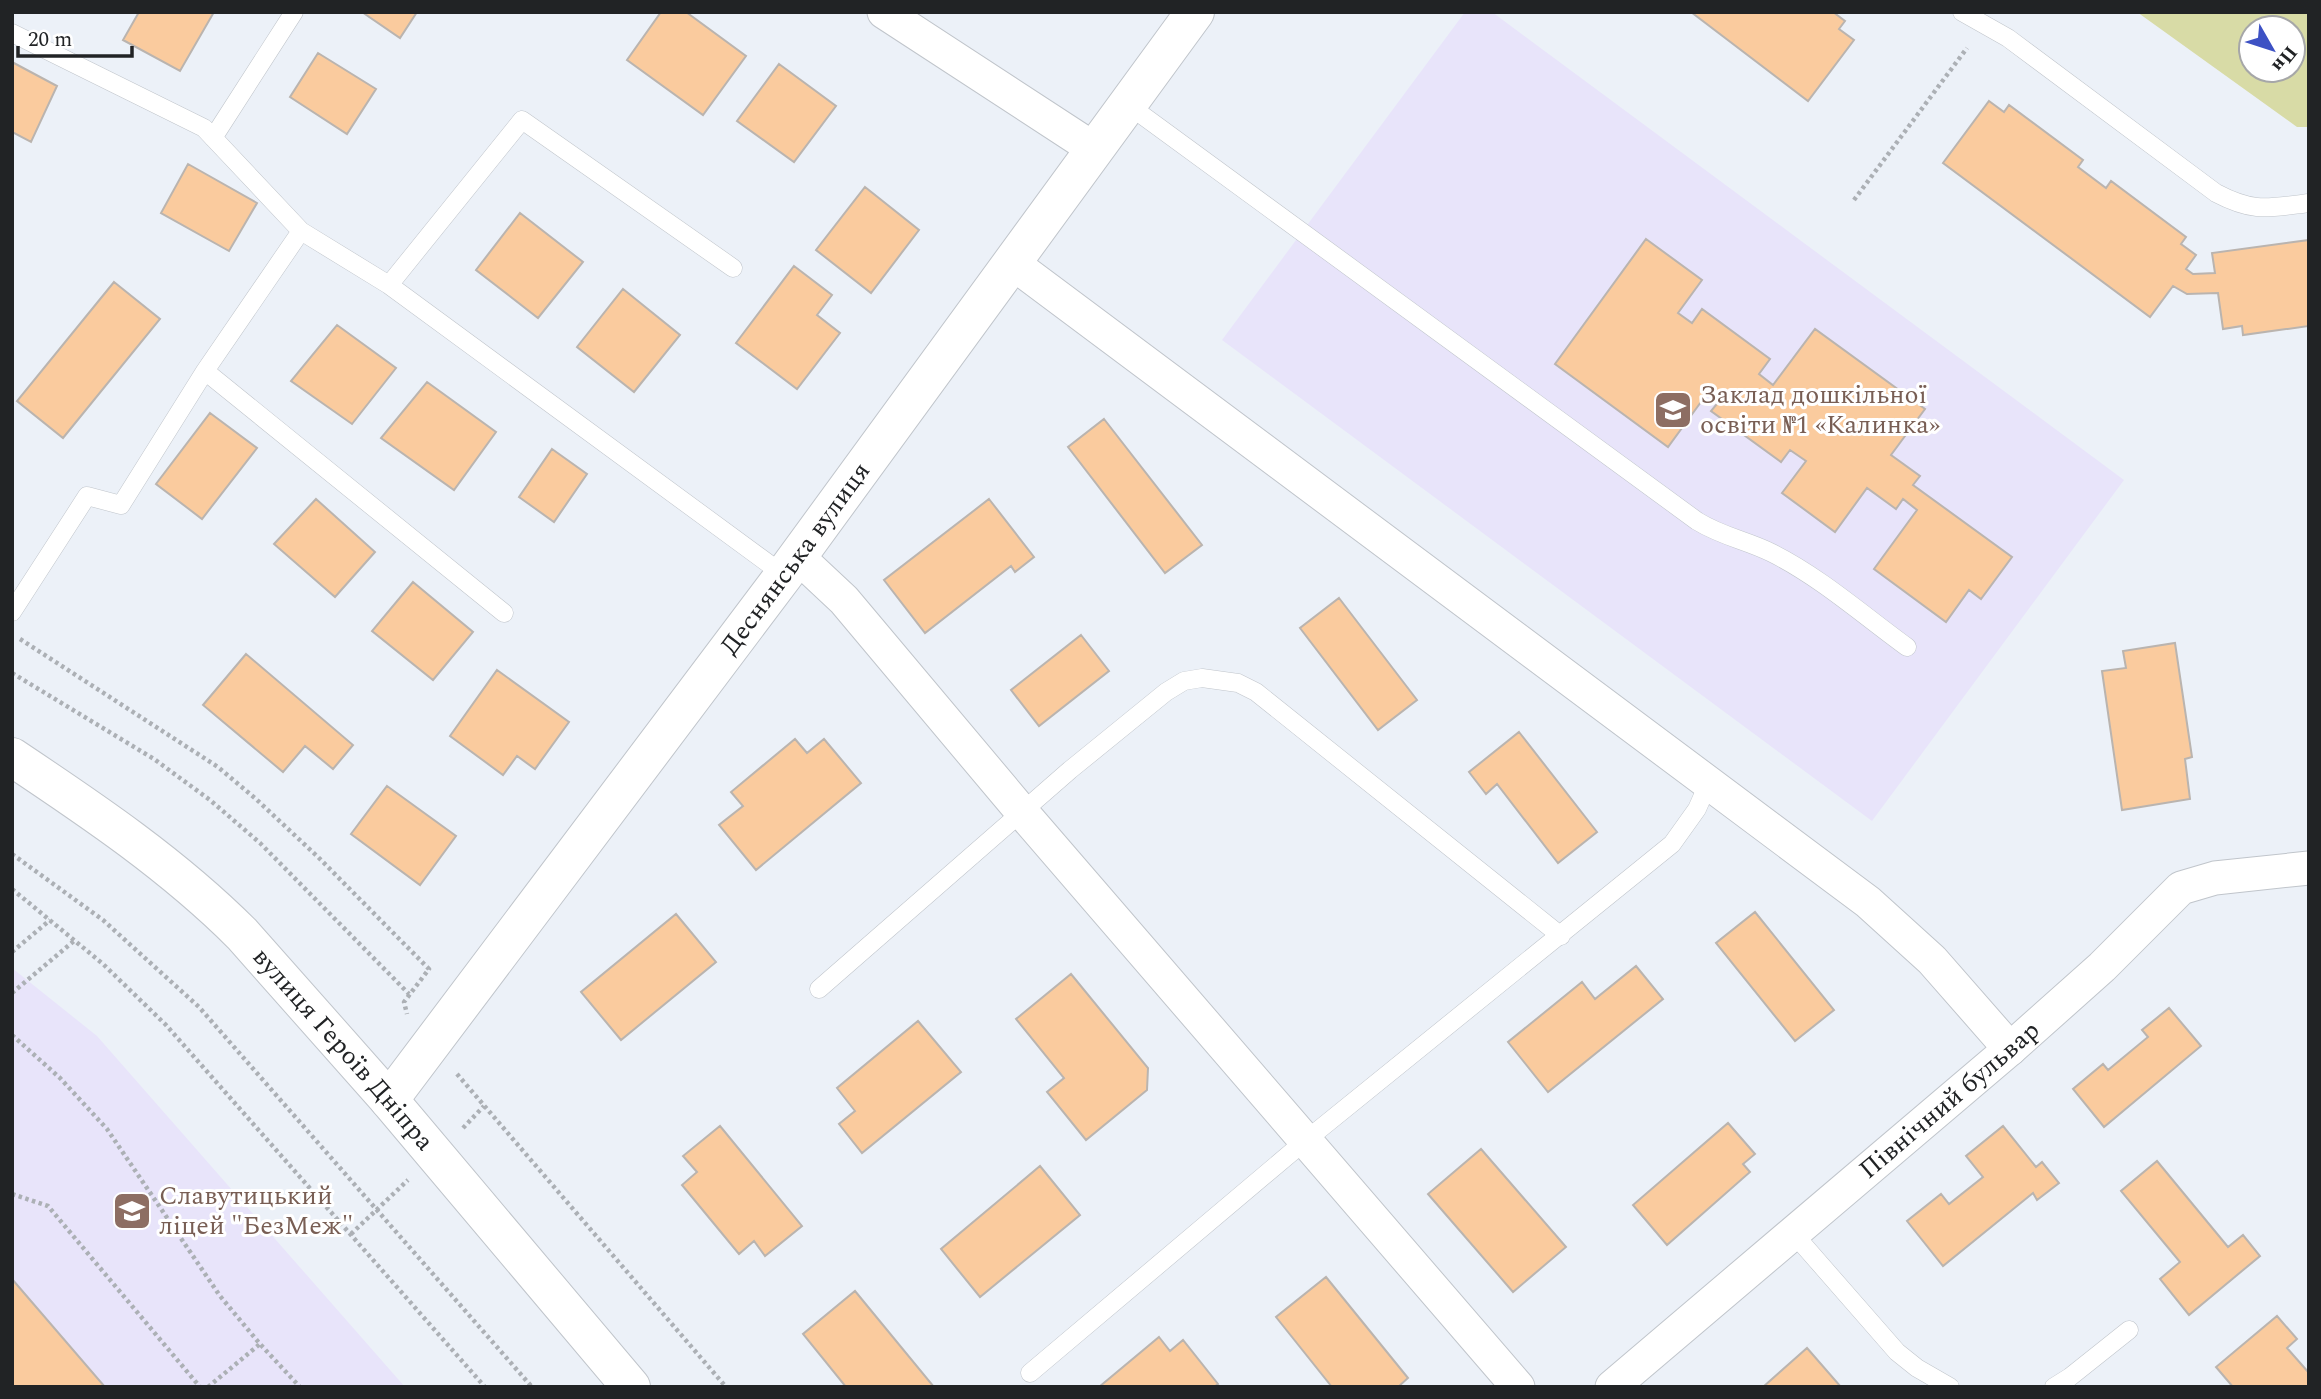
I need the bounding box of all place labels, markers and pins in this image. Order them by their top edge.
place label: Заклад дошкільної освіти №1 «Калинка» [1700,375,1940,445]
school or university icon: Заклад дошкільної освіти №1 «Калинка» [1652,389,1694,431]
place label: Славутицький ліцей "БезМеж" [159,1176,353,1246]
school or university icon: Славутицький ліцей "БезМеж" [111,1190,153,1232]

